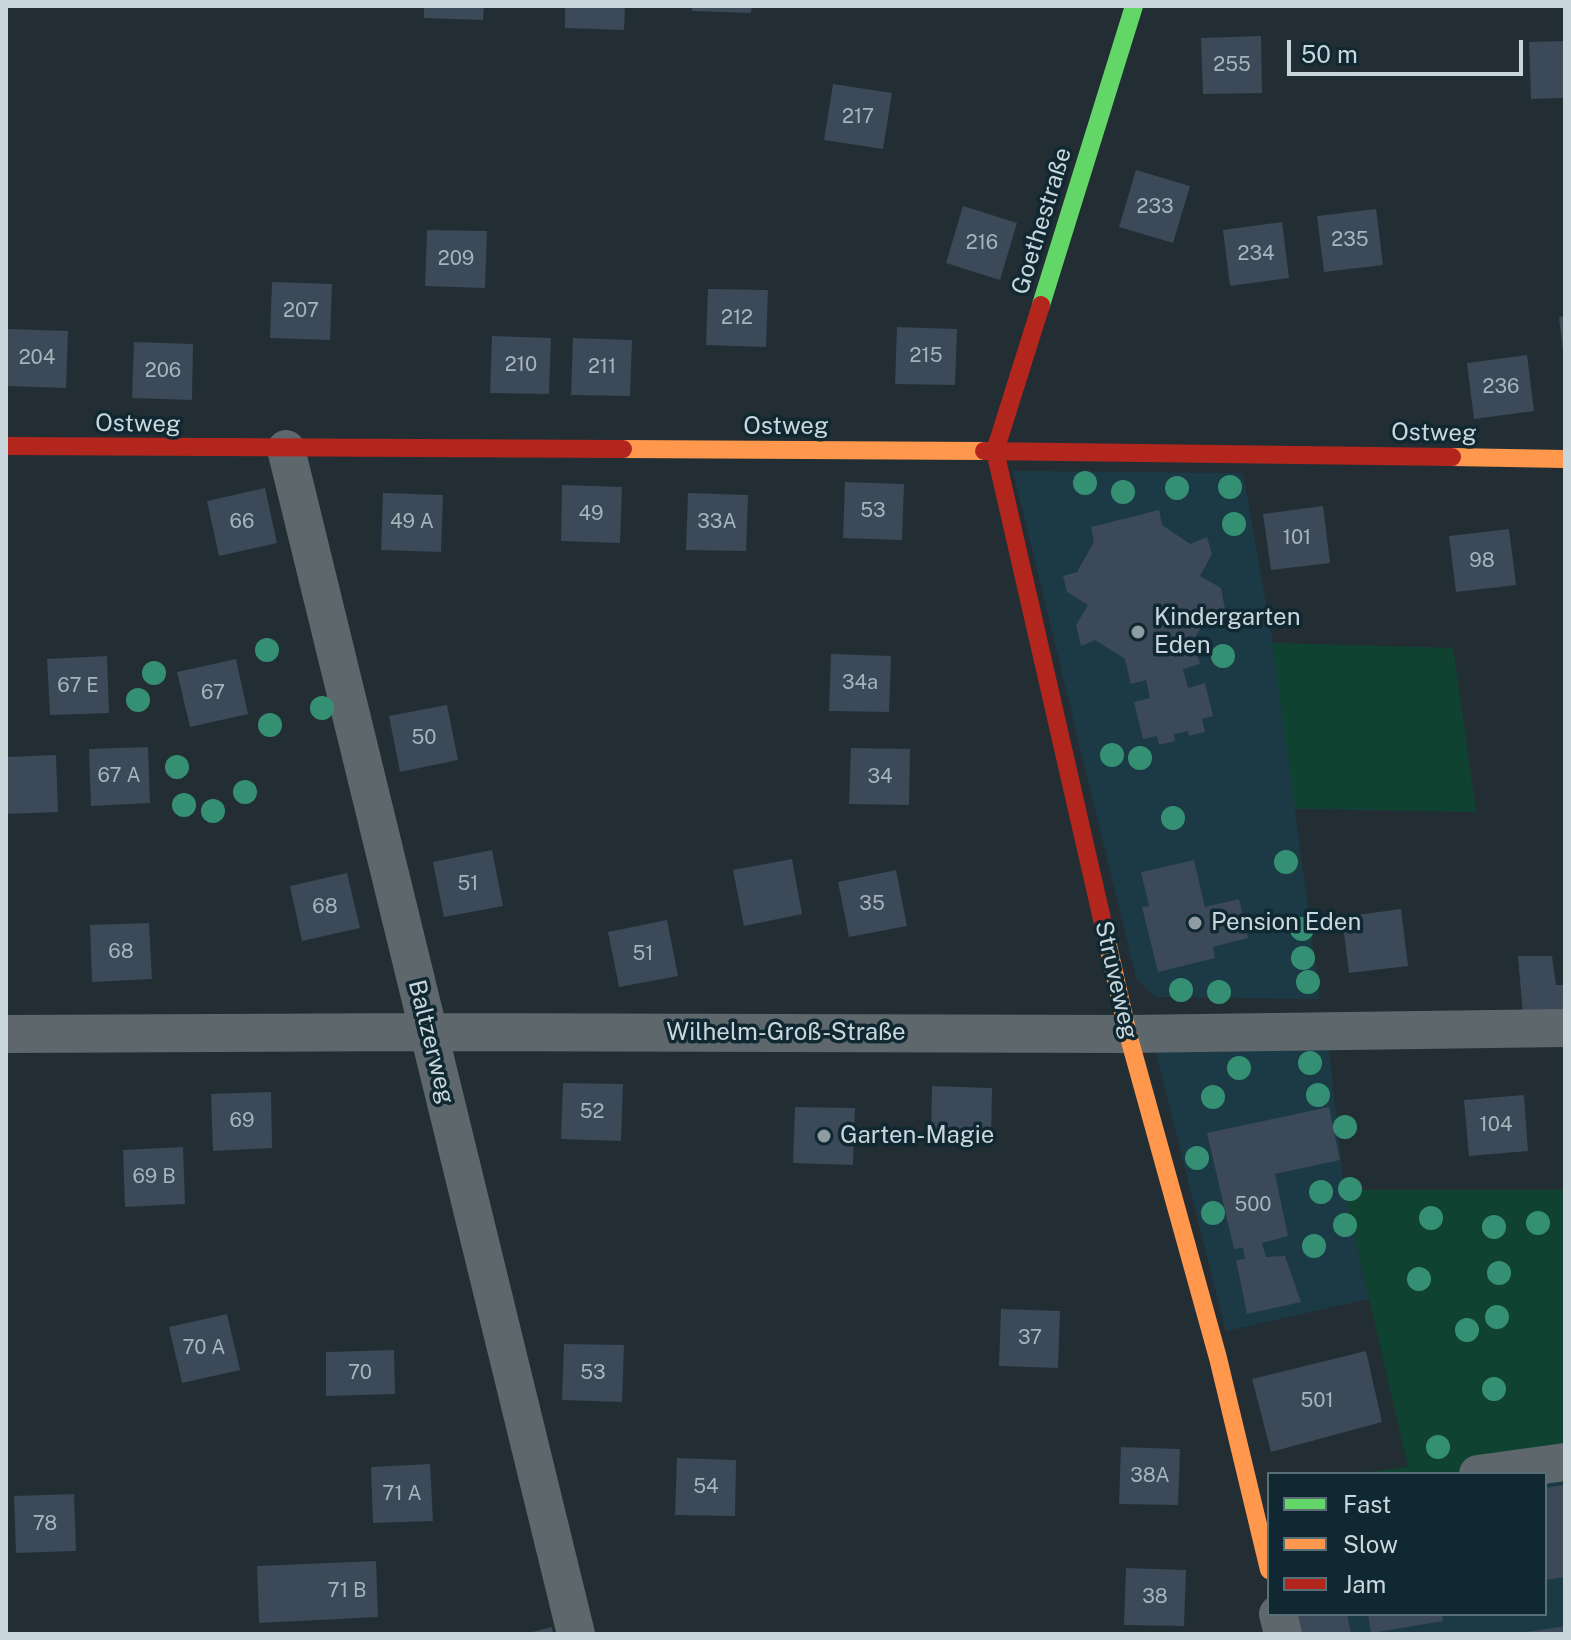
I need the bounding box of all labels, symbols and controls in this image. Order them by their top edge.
scale bar [1291,24,1527,74]
text: 50 m [1301,40,1358,68]
house number: 255 [1213,53,1251,77]
house number: 217 [842,105,874,129]
street label: Goethestraße [1006,144,1078,298]
house number: 233 [1137,195,1173,219]
house number: 235 [1331,228,1369,252]
house number: 216 [966,231,998,255]
house number: 234 [1237,242,1275,266]
house number: 209 [438,247,474,271]
house number: 207 [283,299,319,323]
house number: 212 [721,306,753,330]
house number: 215 [910,344,942,368]
house number: 204 [19,346,55,370]
house number: 210 [505,353,537,377]
house number: 211 [588,355,616,379]
house number: 206 [145,359,181,383]
house number: 236 [1483,375,1519,399]
street label: Ostweg [95,409,181,439]
street label: Ostweg [743,413,829,441]
street label: Ostweg [1391,418,1477,448]
house number: 53 [860,499,886,523]
house number: 49 [578,502,604,526]
house number: 66 [230,510,254,534]
house number: 49 A [390,510,434,534]
house number: 33A [697,510,737,534]
house number: 101 [1283,526,1311,550]
house number: 98 [1469,549,1495,573]
place label: Kindergarten Eden [1154,604,1301,660]
marker: Kindergarten Eden [1129,623,1147,641]
house number: 34a [842,671,878,695]
house number: 67 E [57,674,99,698]
house number: 67 [201,681,225,705]
house number: 50 [411,726,437,750]
house number: 67 A [97,764,141,788]
house number: 34 [867,765,893,789]
house number: 51 [458,872,478,896]
house number: 35 [859,892,885,916]
house number: 68 [312,895,338,919]
place label: Pension Eden [1211,909,1361,937]
marker: Pension Eden [1186,914,1204,932]
street label: Struveweg [1088,918,1144,1042]
house number: 68 [108,940,134,964]
house number: 51 [633,942,653,966]
street label: Baltzerweg [402,977,460,1107]
street label: Wilhelm-Groß-Straße [666,1019,906,1047]
house number: 52 [580,1100,604,1124]
house number: 69 [230,1109,254,1133]
house number: 104 [1480,1113,1512,1137]
place label: Garten-Magie [840,1122,994,1150]
marker: Garten-Magie [815,1127,833,1145]
house number: 69 B [132,1165,176,1189]
house number: 500 [1234,1193,1272,1217]
house number: 37 [1018,1326,1042,1350]
house number: 70 A [183,1336,225,1360]
house number: 70 [348,1361,372,1385]
house number: 53 [580,1361,606,1385]
house number: 501 [1300,1389,1334,1413]
house number: 38A [1130,1464,1170,1488]
legend [1267,1472,1547,1616]
house number: 54 [693,1475,719,1499]
house number: 71 A [382,1482,422,1506]
text: Fast [1343,1490,1391,1518]
house number: 78 [33,1512,57,1536]
text: Slow [1343,1530,1398,1558]
text: Jam [1343,1570,1386,1598]
house number: 71 B [328,1579,366,1603]
house number: 38 [1142,1585,1168,1609]

